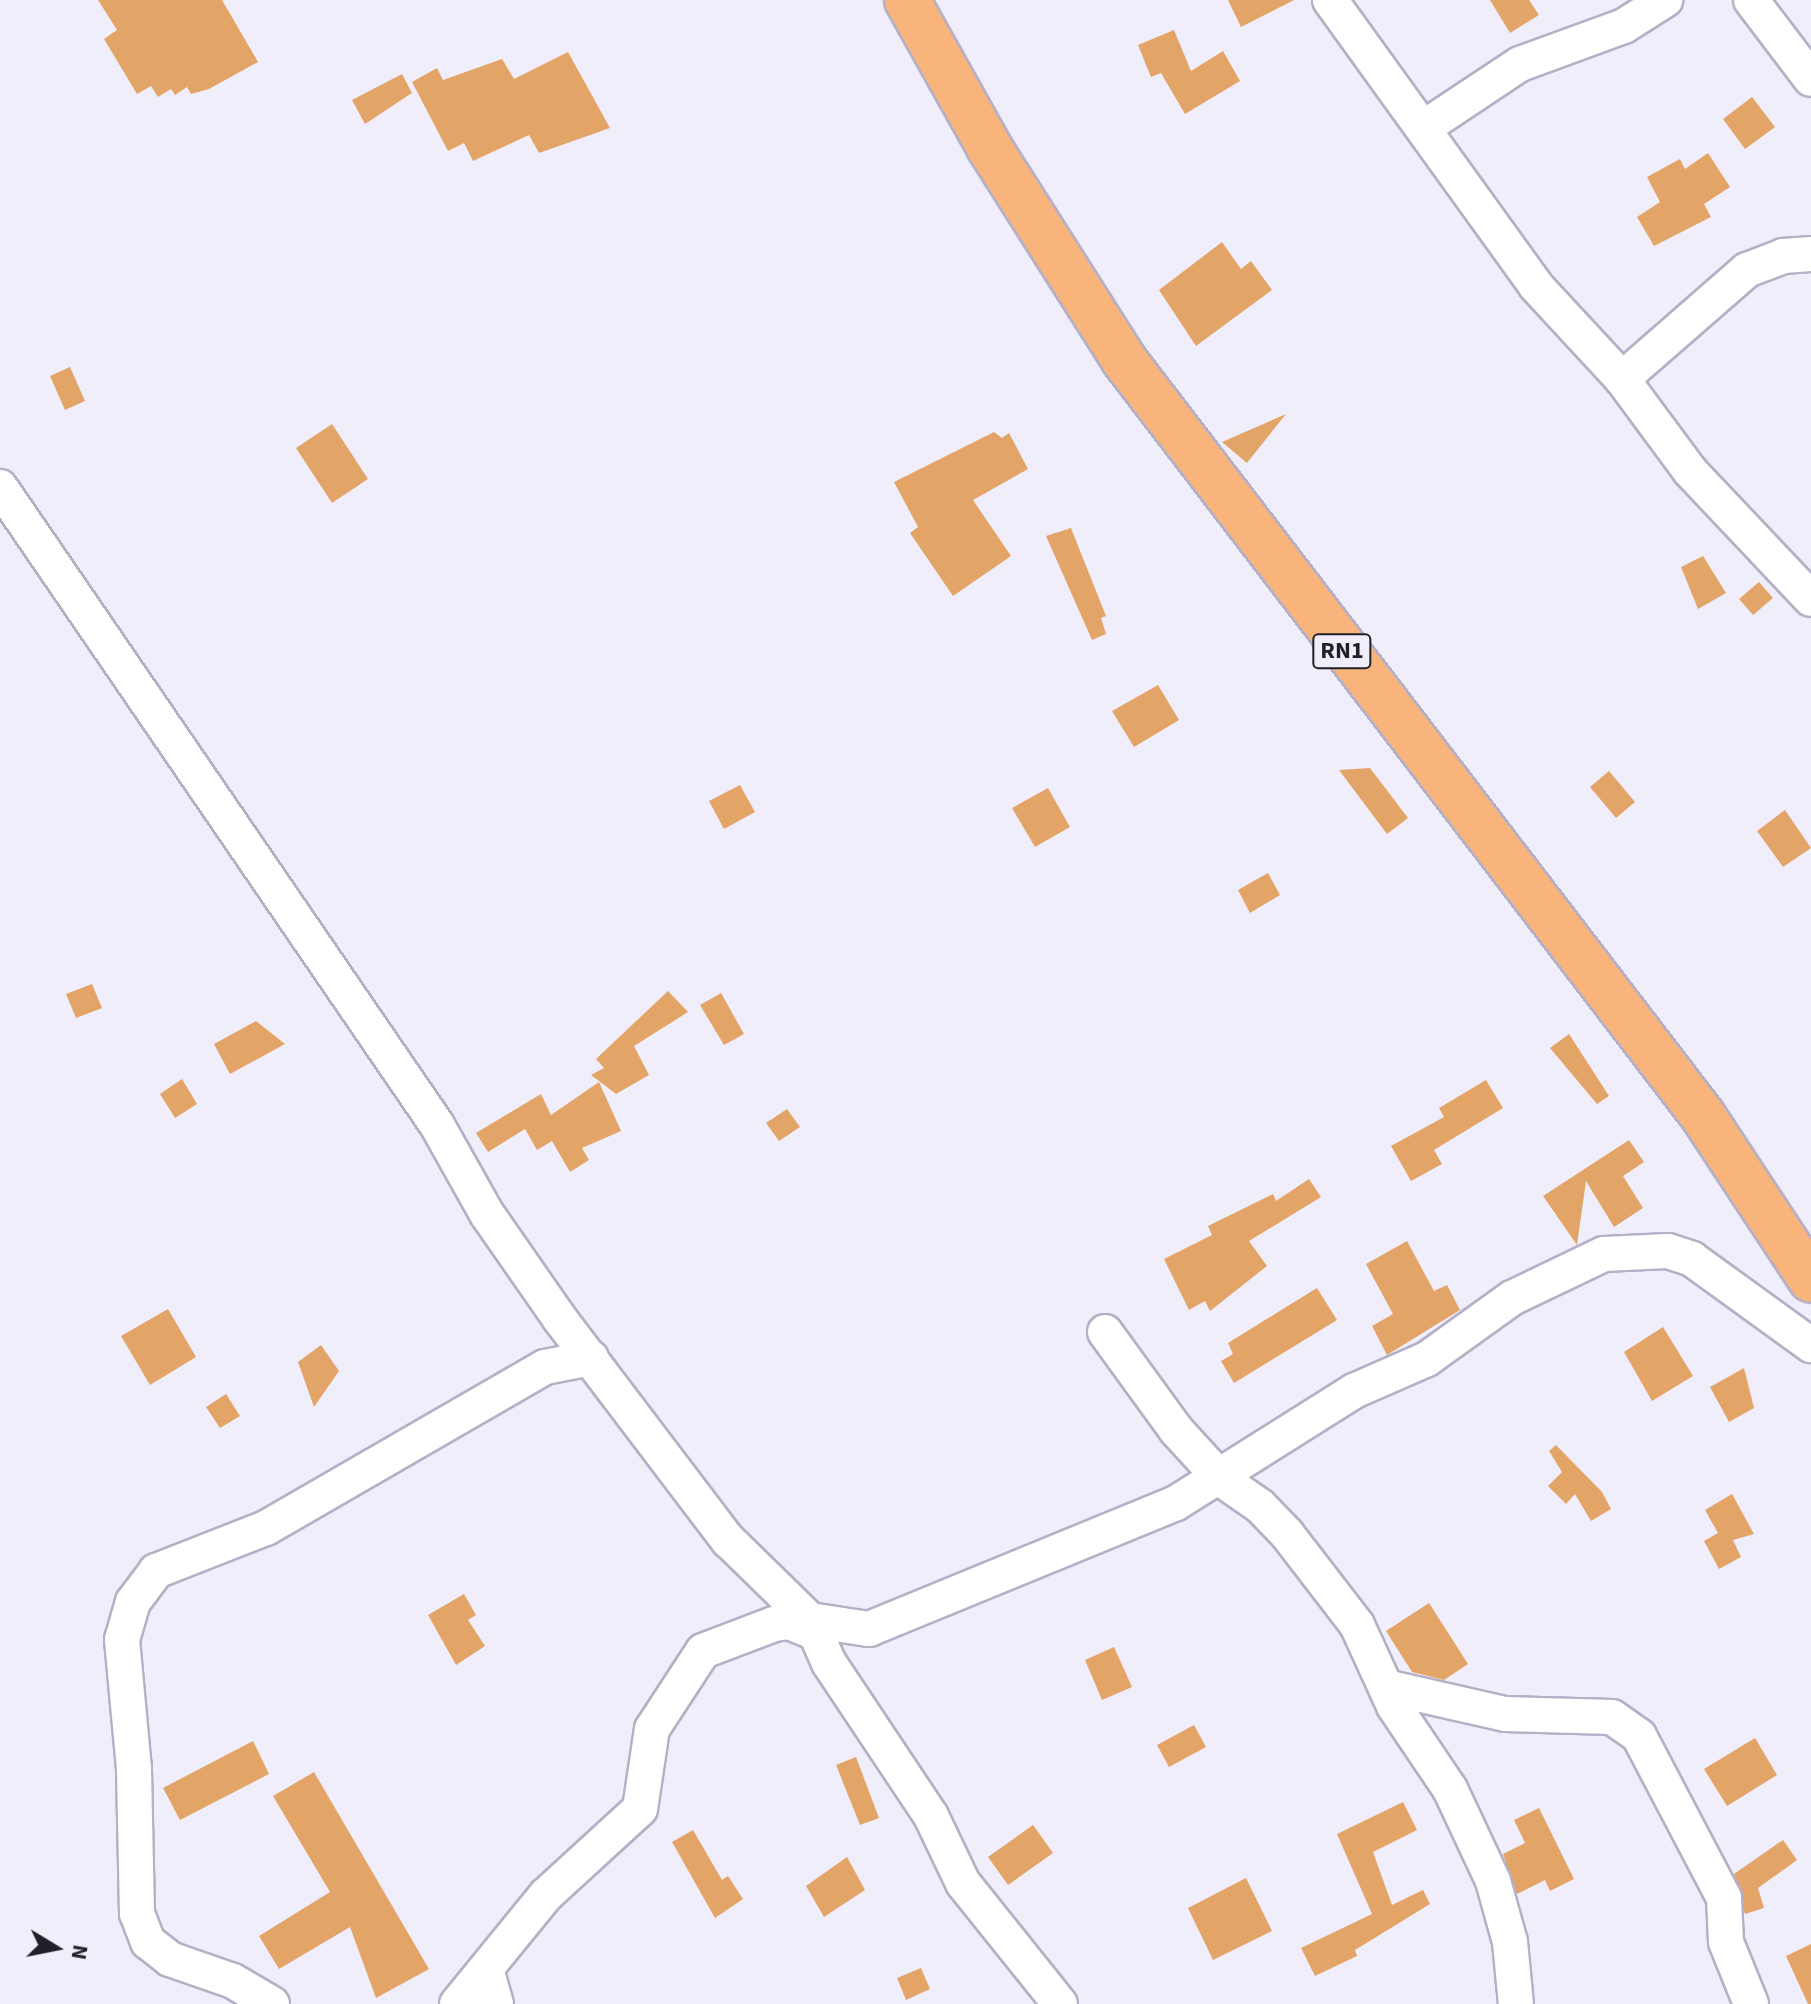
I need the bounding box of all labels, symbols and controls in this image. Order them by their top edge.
road number: RN1 [1312,631,1372,671]
north arrow [16,1908,96,1988]
text: N [63,1942,97,1962]

